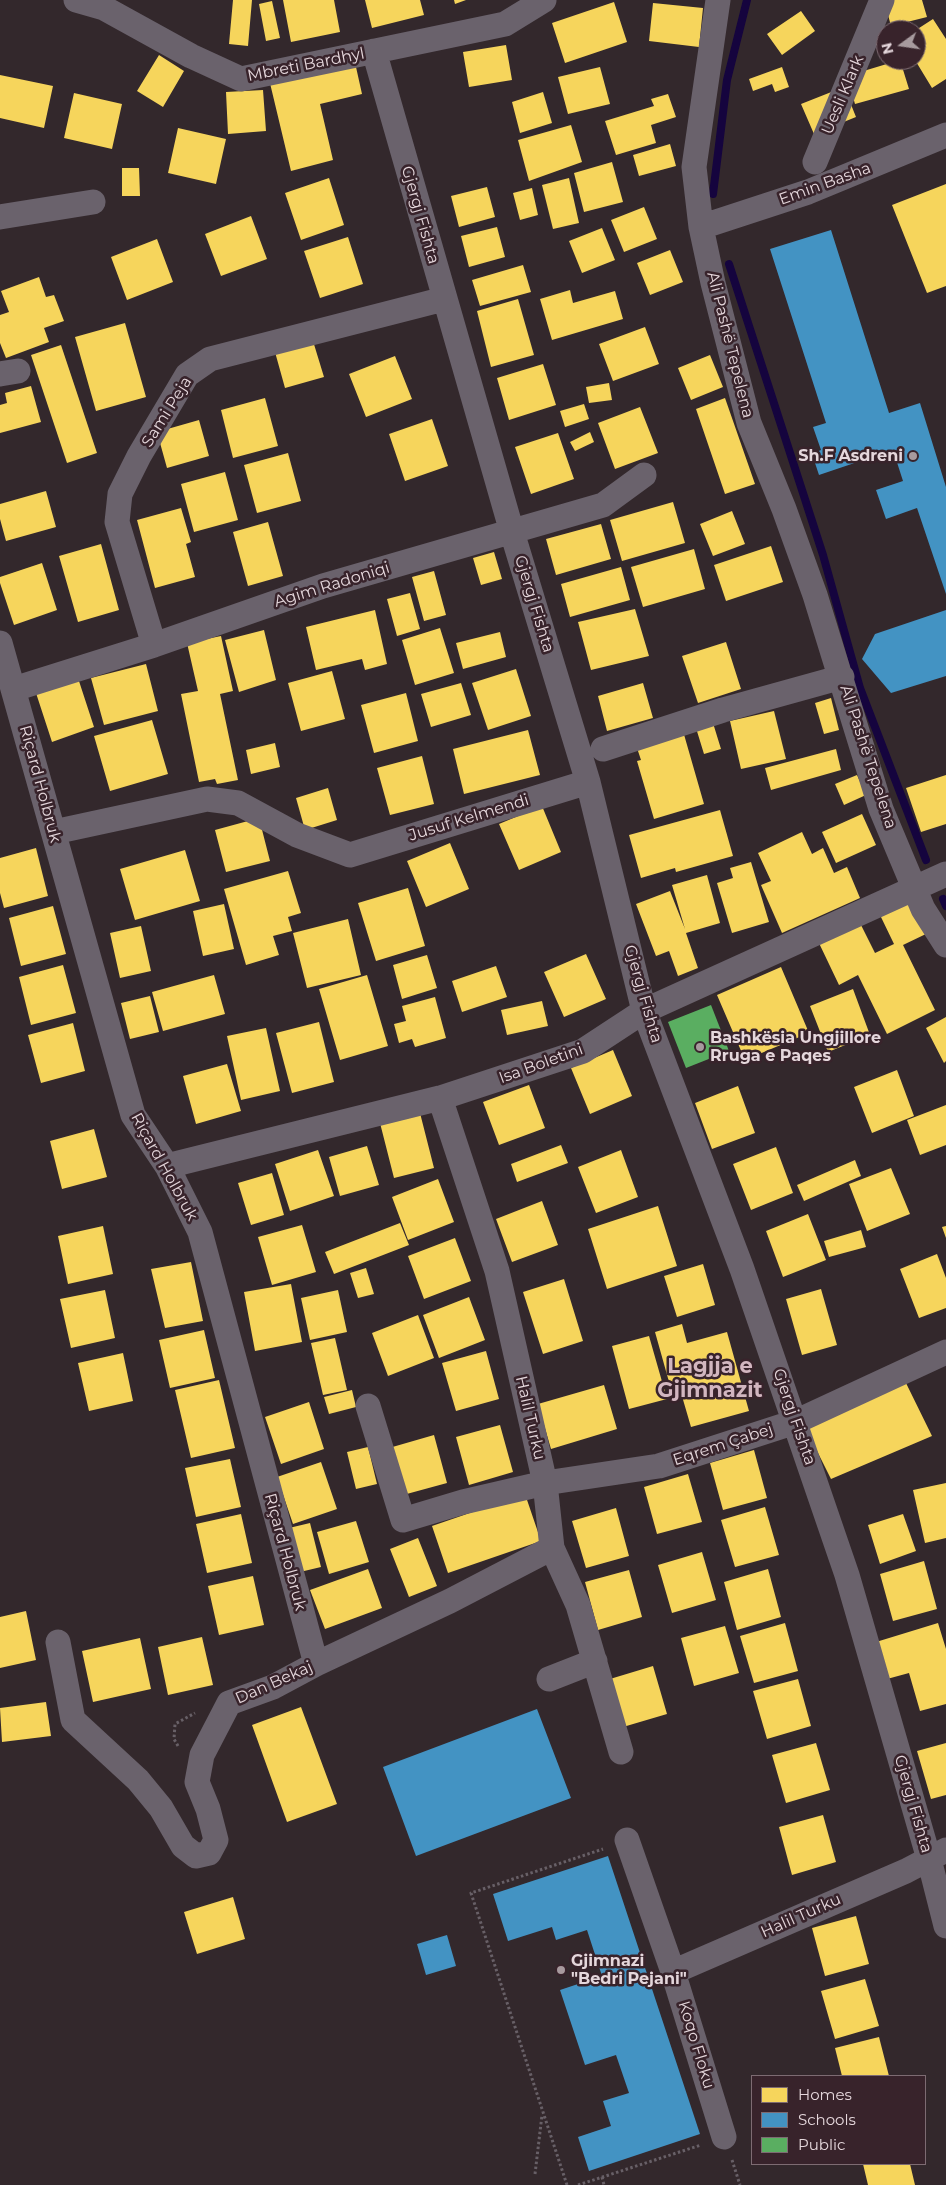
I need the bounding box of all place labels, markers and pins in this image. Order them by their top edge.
place label: Sh.F Asdreni [798,446,903,466]
marker: Sh.F Asdreni [907,450,919,462]
place label: Bashkësia Ungjillore Rruga e Paqes [710,1028,881,1066]
marker: Bashkësia Ungjillore Rruga e Paqes [694,1041,706,1053]
place label: Gjimnazi "Bedri Pejani" [571,1951,687,1989]
marker: Gjimnazi "Bedri Pejani" [555,1964,567,1976]

